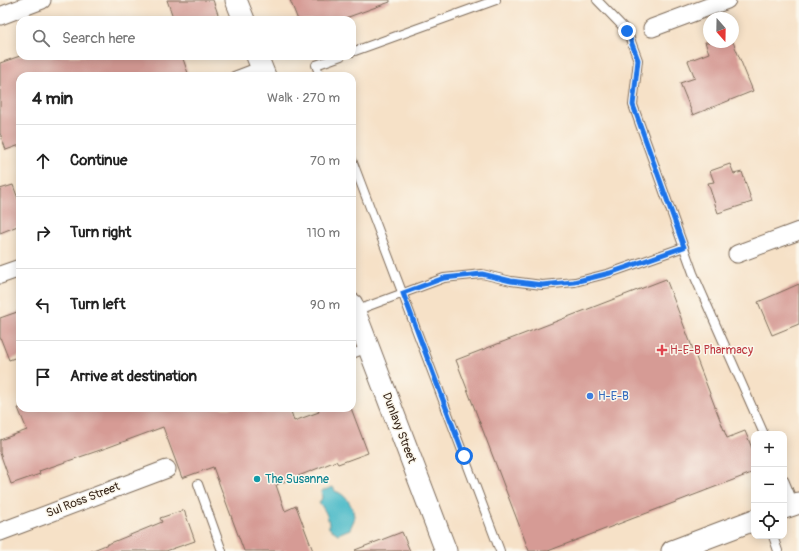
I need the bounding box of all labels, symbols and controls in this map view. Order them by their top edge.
north arrow [703,12,739,48]
search box [16,16,356,60]
route end [618,22,636,40]
icon: search [30,27,52,49]
text: Search here [62,29,135,48]
text: 4 min [32,88,73,109]
text: Walk · 270 m [267,90,340,106]
icon: ahead [32,150,54,172]
text: Continue [70,151,128,170]
text: 70 m [310,153,340,169]
icon: right [32,222,54,244]
text: Turn right [70,223,131,242]
text: 110 m [307,225,340,241]
icon: left [32,294,54,316]
text: Turn left [70,295,126,314]
text: 90 m [310,297,340,313]
place label: H-E-B Pharmacy [670,343,753,358]
marker: H-E-B Pharmacy [657,345,667,355]
icon: arrive [32,366,54,388]
text: Arrive at destination [70,367,197,386]
place label: H-E-B [598,389,629,404]
street label: Dunlavy Street [379,391,419,465]
marker: H-E-B [585,391,595,401]
map controls [751,431,787,539]
button: + [751,431,787,467]
route start [455,447,473,465]
button: − [751,467,787,503]
place label: The Susanne [265,472,329,487]
marker: The Susanne [252,474,262,484]
street label: Sul Ross Street [44,479,122,521]
button: locate [751,503,787,539]

